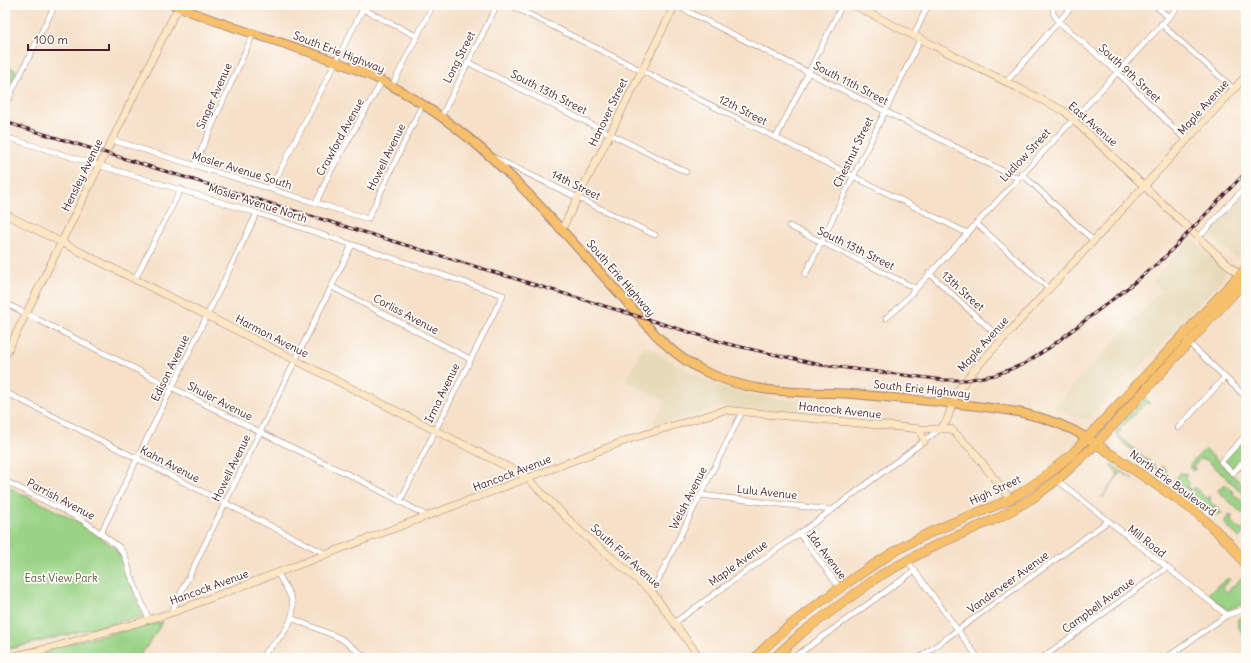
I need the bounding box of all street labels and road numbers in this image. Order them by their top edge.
street label: South Erie Highway [291,28,387,76]
street label: Long Street [440,28,478,85]
street label: South 9th Street [1096,41,1164,106]
street label: South 11th Street [811,58,891,108]
street label: Singer Avenue [193,61,235,131]
street label: South 13th Street [508,67,590,117]
street label: Hanover Street [585,75,631,149]
street label: Maple Avenue [1175,77,1231,137]
street label: 12th Street [716,92,770,128]
street label: Crawford Avenue [313,96,367,178]
street label: East Avenue [1065,99,1121,149]
street label: Chestnut Street [830,114,876,190]
street label: Howell Avenue [364,121,408,193]
street label: Ludlow Street [997,125,1053,185]
street label: Hensley Avenue [58,136,106,214]
street label: Mosler Avenue South [190,148,294,192]
street label: 14th Street [549,167,603,203]
street label: Mosler Avenue North [207,180,309,226]
street label: South 13th Street [815,223,897,273]
street label: South Erie Highway [584,237,658,319]
street label: 13th Street [939,268,987,314]
street label: Corliss Avenue [371,291,441,337]
street label: Harmon Avenue [233,312,311,361]
street label: Maple Avenue [955,314,1011,374]
street label: Edison Avenue [148,332,192,404]
street label: Irma Avenue [422,361,462,425]
street label: South Erie Highway [873,377,971,401]
street label: Shuler Avenue [185,379,255,423]
street label: Hancock Avenue [798,399,882,421]
street label: Howell Avenue [209,432,253,504]
street label: Kahn Avenue [138,443,202,486]
street label: North Erie Boulevard [1127,447,1219,519]
street label: Hancock Avenue [471,452,553,494]
street label: Welsh Avenue [666,464,710,532]
street label: High Street [967,472,1023,508]
street label: Parrish Avenue [25,475,97,523]
street label: Lulu Avenue [736,482,798,502]
street label: South Fair Avenue [588,521,664,591]
street label: Mill Road [1125,522,1169,561]
street label: Ida Avenue [804,528,850,582]
street label: Maple Avenue [706,537,770,589]
street label: Vanderveer Avenue [965,548,1051,616]
street label: Hancock Avenue [168,566,250,608]
street label: Campbell Avenue [1059,574,1137,636]

